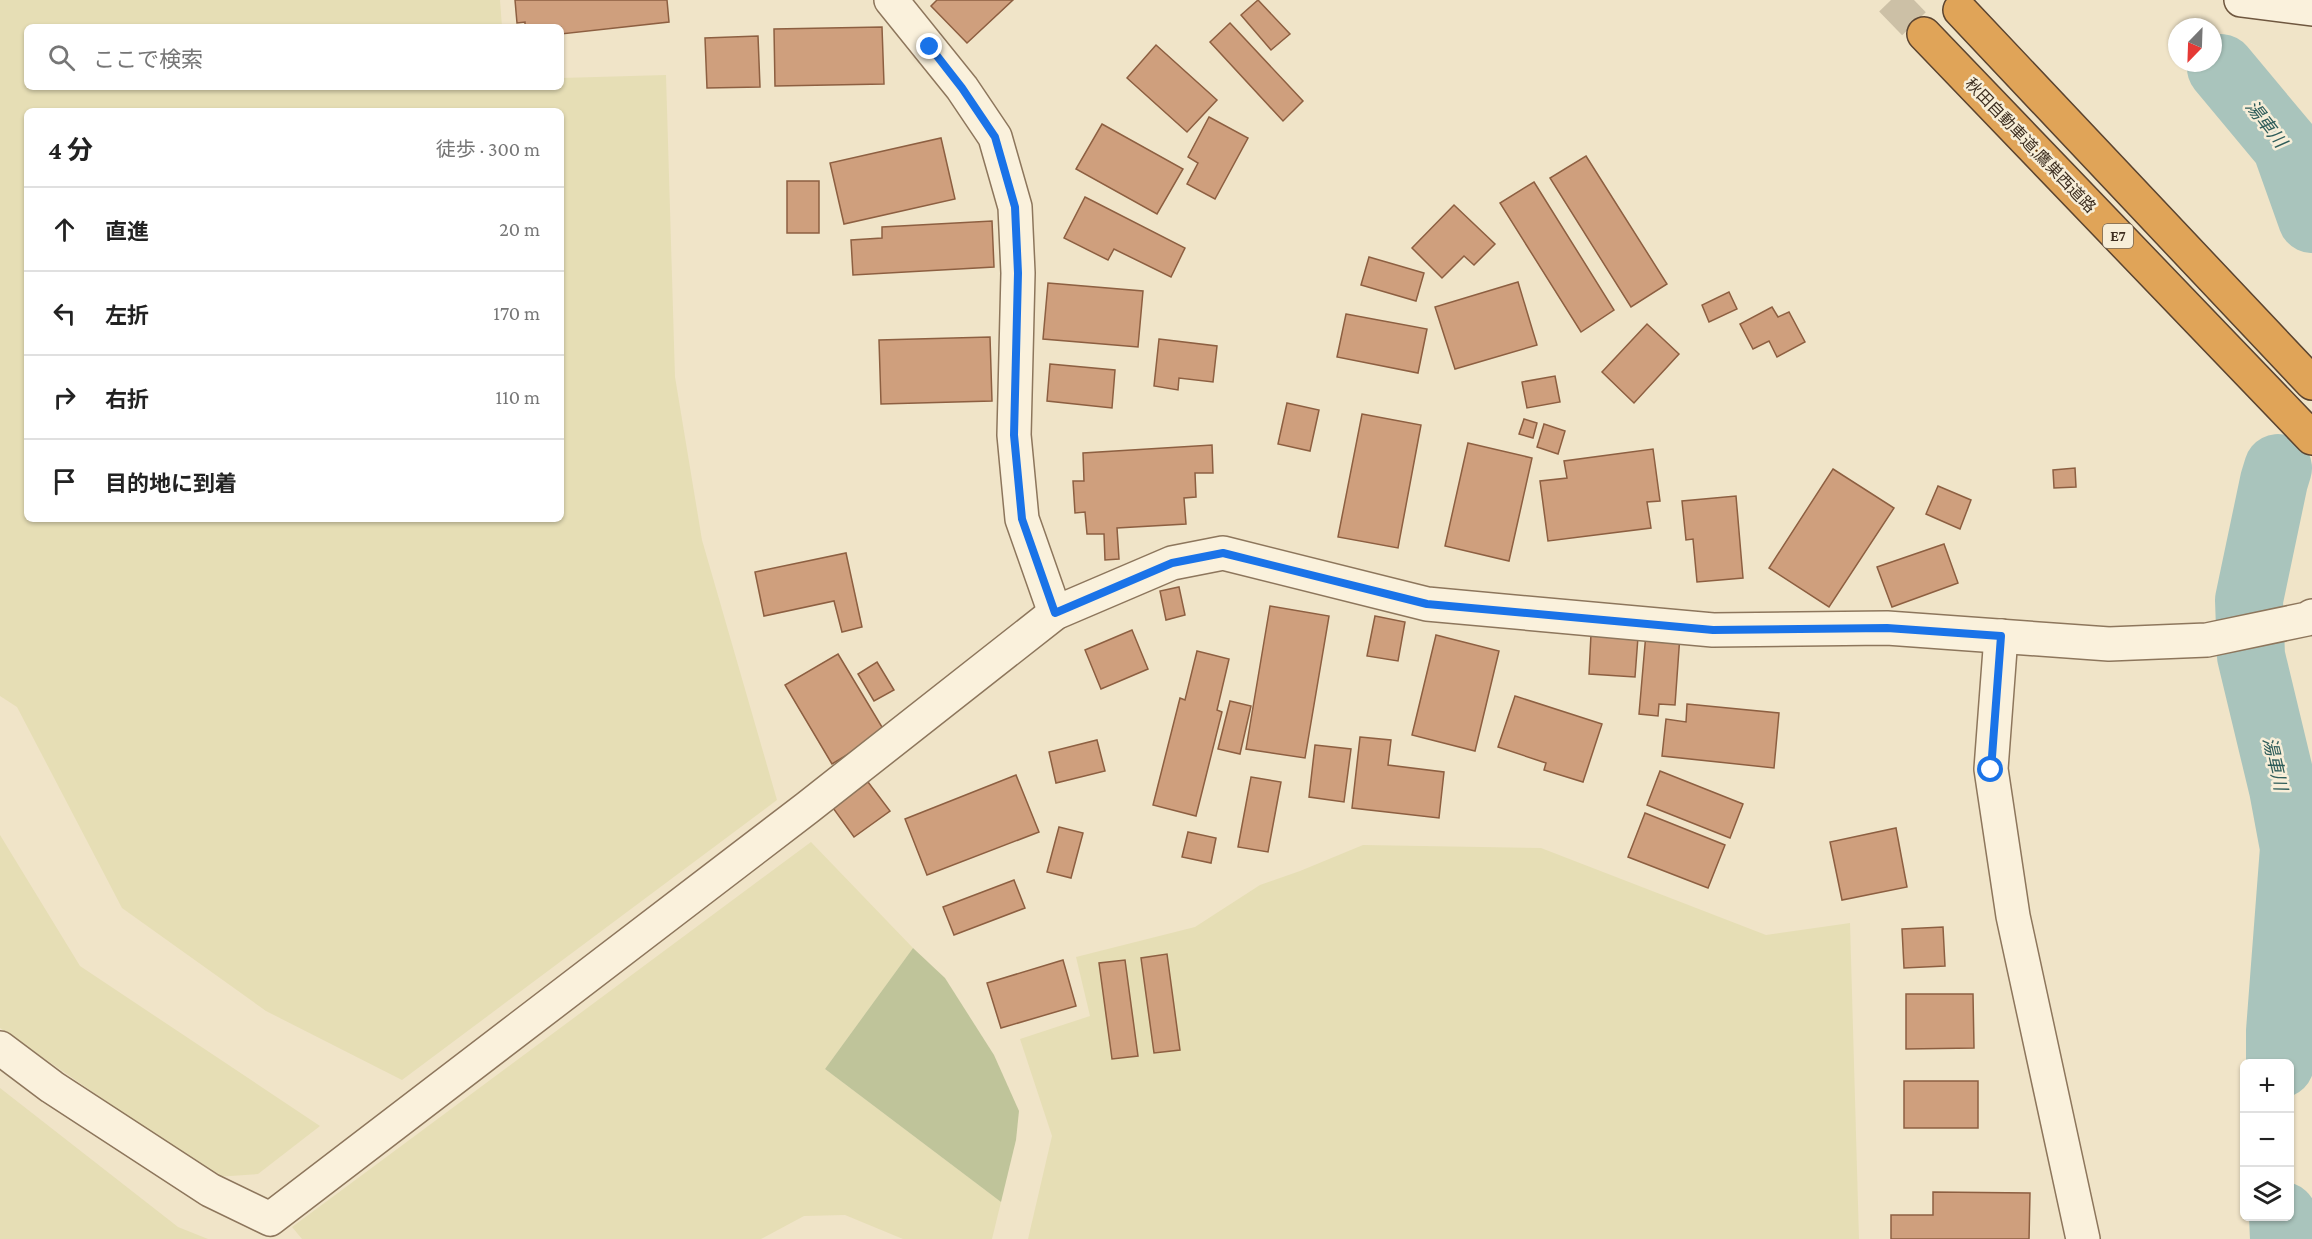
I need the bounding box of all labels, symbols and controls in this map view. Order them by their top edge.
north arrow [2168,18,2222,72]
search box [24,24,564,90]
route end [916,33,942,59]
icon: search [45,41,78,74]
text: ここで検索 [93,47,203,72]
street label: 秋田自動車道;鷹巣西道路 [1961,75,2099,217]
water label: 湯車川 [2241,97,2292,153]
text: 4 分 [48,136,93,165]
text: 徒歩 · 300 m [436,138,540,160]
icon: ahead [48,213,81,246]
text: 20 m [499,218,540,240]
text: 直進 [105,219,149,244]
road number: E7 [2103,224,2133,248]
icon: left [48,297,81,330]
text: 170 m [493,302,540,324]
text: 左折 [105,303,149,328]
icon: right [48,381,81,414]
text: 110 m [496,386,540,408]
text: 右折 [105,387,149,412]
icon: arrive [48,465,81,498]
text: 目的地に到着 [105,471,237,496]
water label: 湯車川 [2259,735,2291,795]
route start [1977,756,2003,782]
map controls [2240,1059,2294,1221]
button: + [2240,1059,2294,1113]
button: − [2240,1113,2294,1167]
button: layers [2240,1167,2294,1221]

